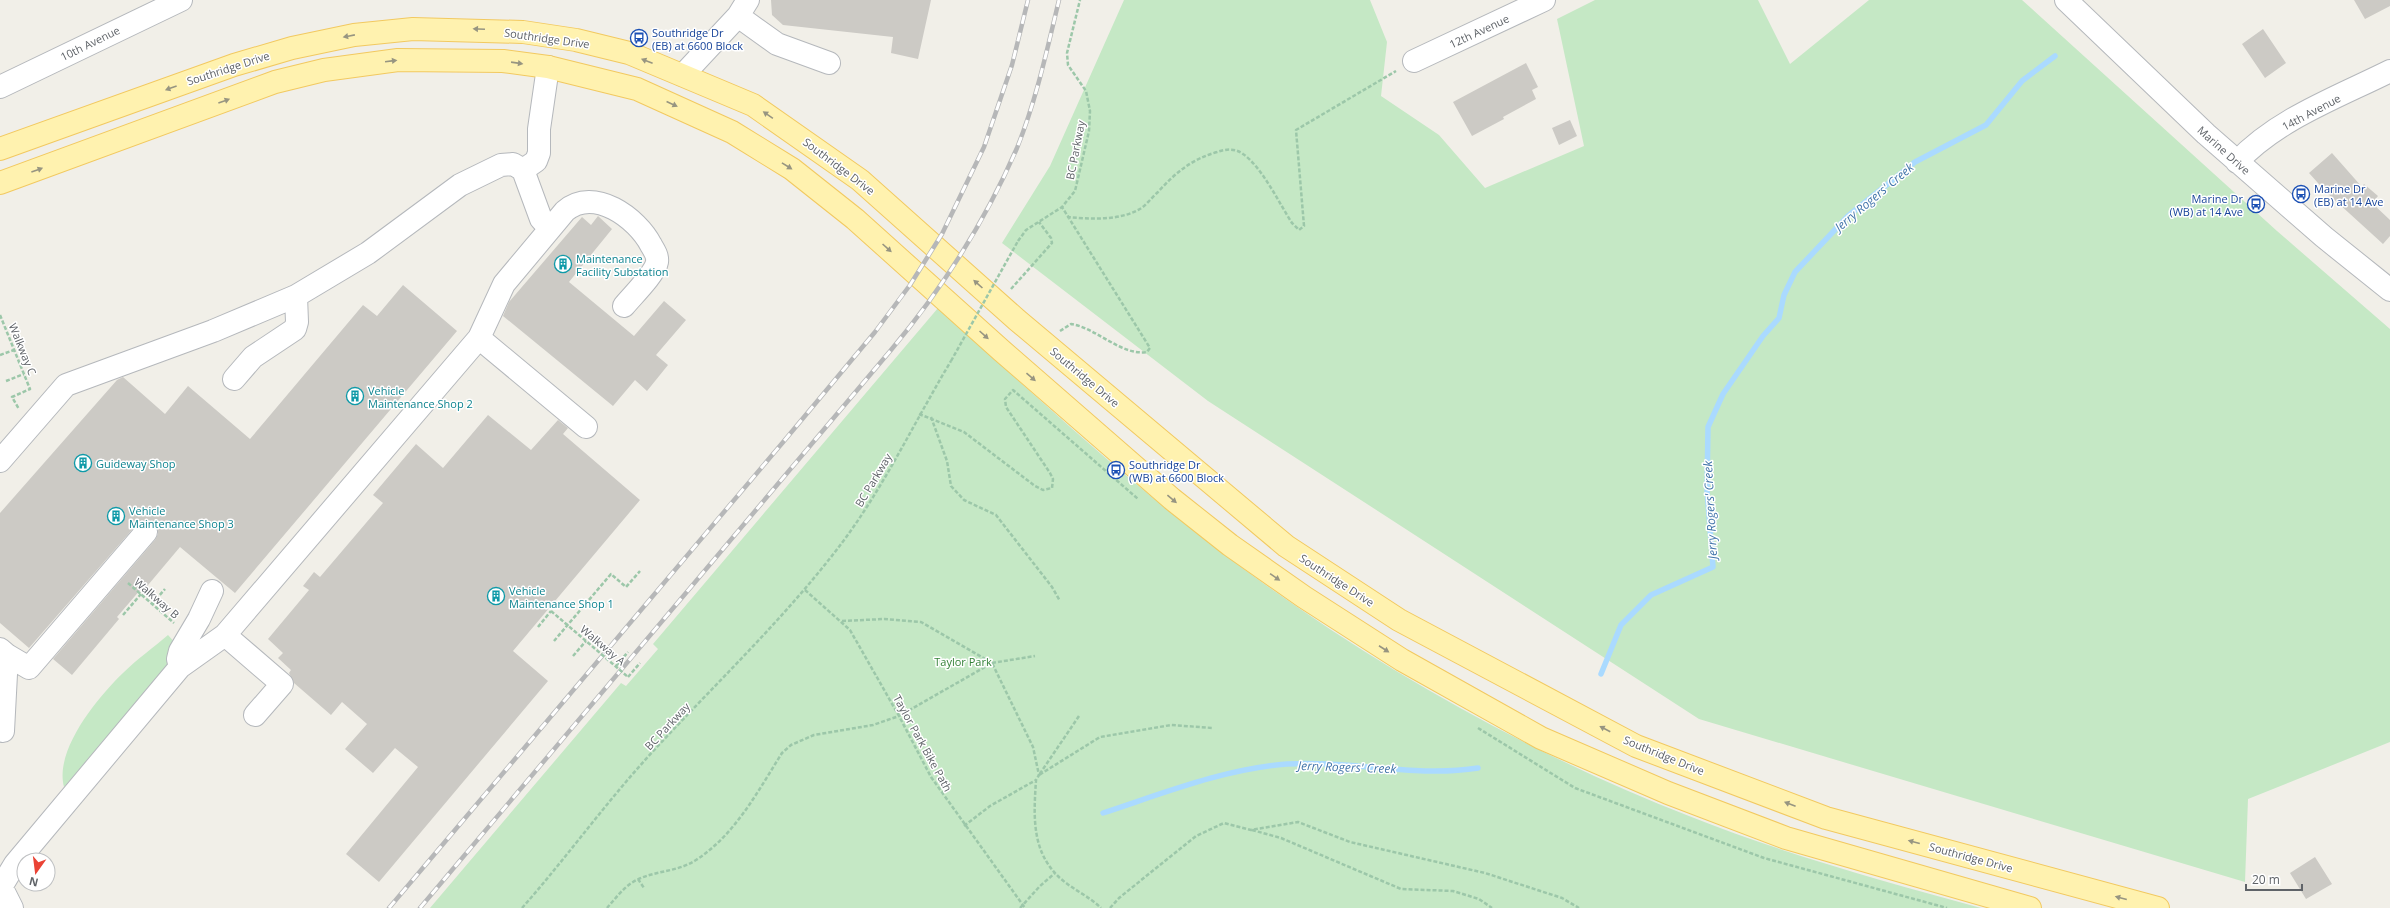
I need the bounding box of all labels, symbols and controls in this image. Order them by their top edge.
street label: 12th Avenue [1447,11,1511,51]
street label: 10th Avenue [58,22,122,64]
street label: Southridge Drive [503,25,591,51]
place label: Southridge Dr (EB) at 6600 Block [652,25,743,53]
one-way arrow [473,26,485,33]
bus stop icon: Southridge Dr (EB) at 6600 Block [629,28,649,48]
one-way arrow [343,33,355,39]
street label: Southridge Drive [185,48,271,88]
one-way arrow [641,57,653,63]
one-way arrow [385,58,397,64]
one-way arrow [511,60,523,66]
one-way arrow [164,85,176,91]
street label: 14th Avenue [2279,90,2343,134]
one-way arrow [219,98,231,104]
one-way arrow [667,101,678,107]
one-way arrow [763,111,773,119]
street label: BC Parkway [1062,119,1088,181]
street label: Marine Drive [2194,122,2254,178]
street label: Southridge Drive [800,134,878,198]
water label: Jerry Rogers' Creek [1829,158,1918,236]
one-way arrow [781,162,792,170]
one-way arrow [31,166,43,172]
place label: Marine Dr (EB) at 14 Ave [2314,181,2384,209]
bus stop icon: Marine Dr (EB) at 14 Ave [2291,184,2311,204]
place label: Marine Dr (WB) at 14 Ave [2169,191,2243,219]
bus stop icon: Marine Dr (WB) at 14 Ave [2246,194,2266,214]
one-way arrow [882,243,892,253]
place label: Maintenance Facility Substation [576,251,669,279]
building icon: Maintenance Facility Substation [553,254,573,274]
one-way arrow [973,280,983,289]
street label: Walkway C [6,321,40,377]
one-way arrow [979,330,988,339]
street label: Southridge Drive [1047,344,1123,410]
one-way arrow [1026,372,1036,381]
place label: Vehicle Maintenance Shop 2 [368,383,473,411]
building icon: Vehicle Maintenance Shop 2 [345,386,365,406]
street label: BC Parkway [851,450,895,510]
building icon: Guideway Shop [73,453,93,473]
place label: Guideway Shop [96,456,176,471]
place label: Southridge Dr (WB) at 6600 Block [1129,457,1224,485]
water label: Jerry Rogers' Creek [1699,459,1721,562]
bus stop icon: Southridge Dr (WB) at 6600 Block [1106,460,1126,480]
one-way arrow [1166,494,1177,503]
place label: Vehicle Maintenance Shop 3 [129,503,234,531]
building icon: Vehicle Maintenance Shop 3 [106,506,126,526]
street label: Southridge Drive [1297,550,1377,610]
one-way arrow [1270,573,1281,581]
street label: Walkway B [131,574,183,622]
place label: Vehicle Maintenance Shop 1 [509,583,614,611]
building icon: Vehicle Maintenance Shop 1 [486,586,506,606]
street label: Walkway A [577,622,629,668]
one-way arrow [1378,645,1390,652]
park label: Taylor Park [934,654,992,669]
street label: Taylor Park Bike Path [890,692,956,794]
street label: BC Parkway [641,699,693,753]
one-way arrow [1599,726,1611,733]
street label: Southridge Drive [1621,732,1707,778]
water label: Jerry Rogers' Creek [1296,757,1398,777]
one-way arrow [1783,801,1795,807]
one-way arrow [1908,839,1920,845]
street label: Southridge Drive [1928,839,2014,875]
north arrow [16,852,56,892]
scale bar [2246,866,2302,892]
text: 20 m [2252,871,2280,888]
text: N [27,874,40,891]
one-way arrow [2115,895,2127,901]

